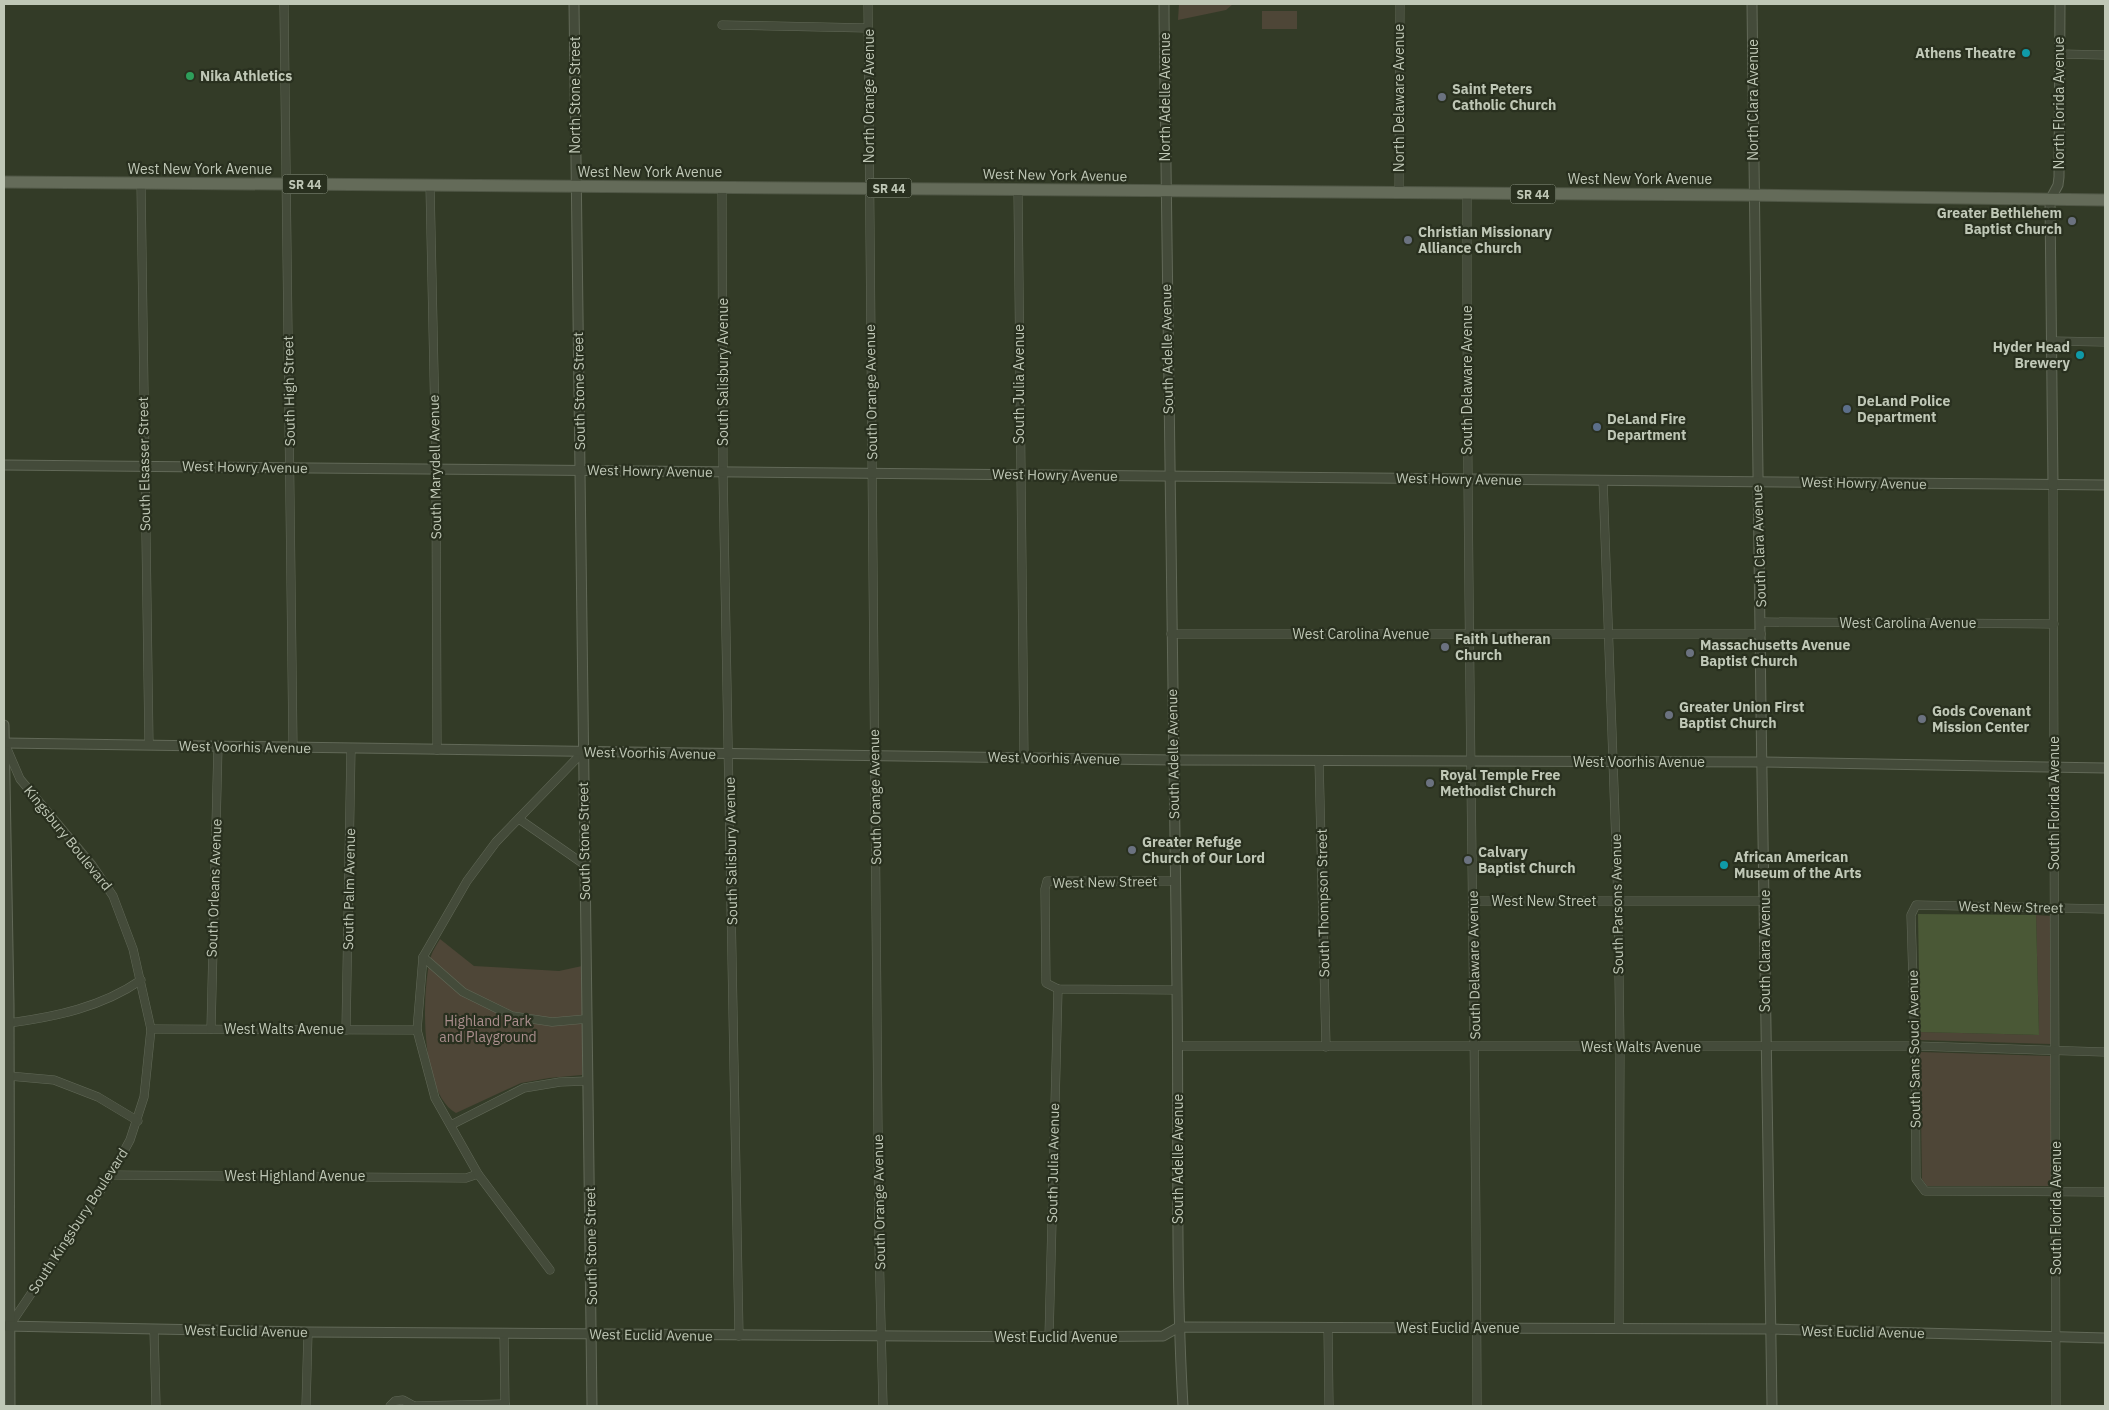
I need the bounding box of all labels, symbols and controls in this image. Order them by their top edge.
street label: North Delaware Avenue [1390,24,1408,172]
street label: North Orange Avenue [860,28,878,163]
street label: North Adelle Avenue [1156,32,1174,162]
street label: North Stone Street [566,36,584,154]
street label: North Florida Avenue [2050,36,2068,169]
street label: North Clara Avenue [1744,39,1762,161]
place label: Athens Theatre [1915,44,2016,62]
marker: Athens Theatre [2020,47,2032,59]
place label: Nika Athletics [200,67,292,85]
marker: Nika Athletics [184,70,196,82]
place label: Saint Peters Catholic Church [1452,80,1556,114]
marker: Saint Peters Catholic Church [1436,91,1448,103]
street label: West New York Avenue [128,160,273,178]
street label: West New York Avenue [578,163,723,181]
street label: West New York Avenue [983,165,1128,185]
street label: West New York Avenue [1568,170,1713,188]
road number: SR 44 [282,174,328,193]
road number: SR 44 [866,178,912,198]
road number: SR 44 [1510,184,1556,203]
place label: Greater Bethlehem Baptist Church [1937,204,2062,238]
marker: Greater Bethlehem Baptist Church [2066,215,2078,227]
place label: Christian Missionary Alliance Church [1418,223,1552,257]
marker: Christian Missionary Alliance Church [1402,234,1414,246]
street label: South Adelle Avenue [1157,283,1177,414]
street label: South Salisbury Avenue [714,298,732,446]
street label: South Delaware Avenue [1458,305,1476,455]
street label: South Orange Avenue [861,324,881,460]
street label: South Julia Avenue [1010,324,1028,444]
street label: South Stone Street [569,332,589,450]
street label: South High Street [279,335,299,446]
place label: Hyder Head Brewery [1993,338,2071,372]
marker: Hyder Head Brewery [2074,349,2086,361]
place label: DeLand Police Department [1857,392,1950,426]
street label: South Marydell Avenue [425,394,445,539]
street label: South Elsasser Street [134,397,154,531]
marker: DeLand Police Department [1841,403,1853,415]
place label: DeLand Fire Department [1607,410,1686,444]
marker: DeLand Fire Department [1591,421,1603,433]
street label: West Howry Avenue [182,457,308,477]
street label: West Howry Avenue [587,461,713,481]
street label: West Howry Avenue [992,465,1118,485]
street label: West Howry Avenue [1396,469,1522,489]
street label: West Howry Avenue [1801,473,1927,493]
street label: South Clara Avenue [1748,484,1770,608]
street label: West Carolina Avenue [1840,614,1977,632]
street label: West Carolina Avenue [1293,625,1430,643]
place label: Faith Lutheran Church [1455,630,1551,664]
place label: Massachusetts Avenue Baptist Church [1700,636,1850,670]
marker: Faith Lutheran Church [1439,641,1451,653]
marker: Massachusetts Avenue Baptist Church [1684,647,1696,659]
street label: South Adelle Avenue [1163,688,1183,819]
place label: Greater Union First Baptist Church [1679,698,1804,732]
place label: Gods Covenant Mission Center [1932,702,2031,736]
marker: Greater Union First Baptist Church [1663,709,1675,721]
marker: Gods Covenant Mission Center [1916,713,1928,725]
street label: South Orange Avenue [865,729,885,865]
street label: South Florida Avenue [2045,736,2063,870]
street label: West Voorhis Avenue [179,737,312,757]
street label: West Voorhis Avenue [584,743,717,763]
street label: West Voorhis Avenue [988,748,1121,768]
street label: West Voorhis Avenue [1573,753,1705,771]
place label: Royal Temple Free Methodist Church [1440,766,1561,800]
street label: South Salisbury Avenue [721,776,741,925]
marker: Royal Temple Free Methodist Church [1424,777,1436,789]
street label: Kingsbury Boulevard [20,782,116,894]
street label: South Stone Street [574,782,594,900]
street label: South Orleans Avenue [203,818,225,958]
street label: South Palm Avenue [339,828,359,950]
street label: South Thompson Street [1313,828,1333,977]
place label: Greater Refuge Church of Our Lord [1142,833,1265,867]
street label: South Parsons Avenue [1607,833,1627,974]
place label: Calvary Baptist Church [1478,843,1576,877]
marker: Greater Refuge Church of Our Lord [1126,844,1138,856]
place label: African American Museum of the Arts [1734,848,1862,882]
marker: Calvary Baptist Church [1462,854,1474,866]
marker: African American Museum of the Arts [1718,859,1730,871]
street label: West New Street [1052,872,1158,892]
street label: South Clara Avenue [1756,889,1774,1012]
street label: South Delaware Avenue [1464,890,1484,1040]
street label: West New Street [1492,892,1597,910]
street label: West New Street [1958,897,2064,917]
street label: South Sans Souci Avenue [1904,969,1924,1128]
park label: Highland Park and Playground [439,1012,537,1046]
street label: West Walts Avenue [224,1020,344,1038]
street label: West Walts Avenue [1581,1038,1701,1056]
street label: South Adelle Avenue [1169,1094,1187,1224]
street label: South Julia Avenue [1043,1103,1063,1223]
street label: South Orange Avenue [869,1134,889,1270]
street label: South Florida Avenue [2047,1141,2065,1275]
street label: South Kingsbury Boulevard [24,1145,132,1297]
street label: West Highland Avenue [224,1167,366,1185]
street label: South Stone Street [581,1187,601,1305]
street label: West Euclid Avenue [1396,1319,1520,1337]
street label: West Euclid Avenue [184,1321,308,1341]
street label: West Euclid Avenue [1801,1322,1925,1342]
street label: West Euclid Avenue [589,1325,713,1345]
street label: West Euclid Avenue [994,1328,1118,1346]

